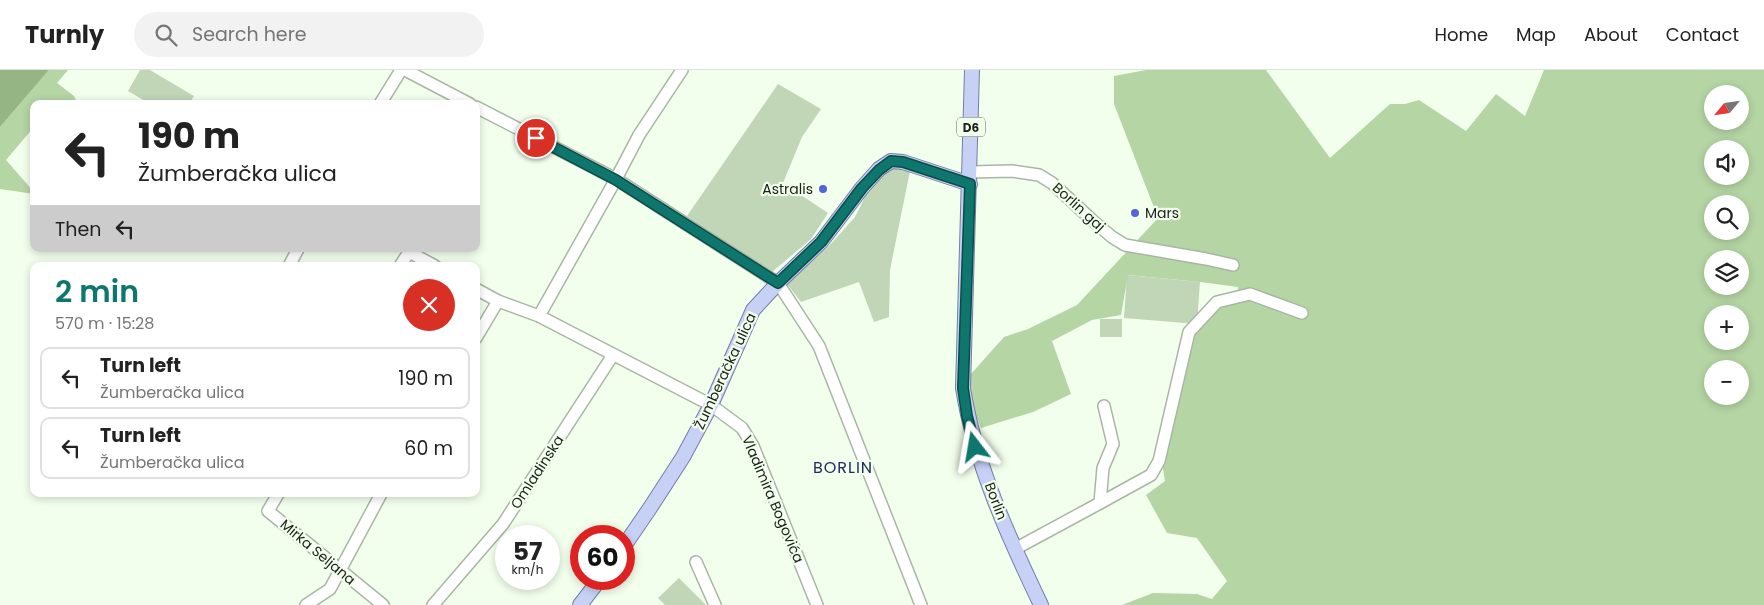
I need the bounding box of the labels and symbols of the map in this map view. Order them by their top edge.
north arrow [1704,85,1749,130]
pin [515,117,557,159]
road number: D6 [957,118,985,136]
street label: Borlin gaj [1048,178,1110,236]
place label: Astralis [762,179,813,199]
marker: Astralis [817,183,829,195]
place label: Mars [1145,203,1179,223]
marker: Mars [1129,207,1141,219]
street label: Žumberačka ulica [689,309,761,433]
position arrow [948,420,1000,472]
street label: Omladinska [506,431,568,513]
street label: Vladimira Bogovića [737,432,809,566]
district label: BORLIN [813,456,873,479]
street label: Borlin [980,479,1012,523]
street label: Mirka Seljana [276,515,360,589]
speed limit sign: 60 [570,525,635,590]

